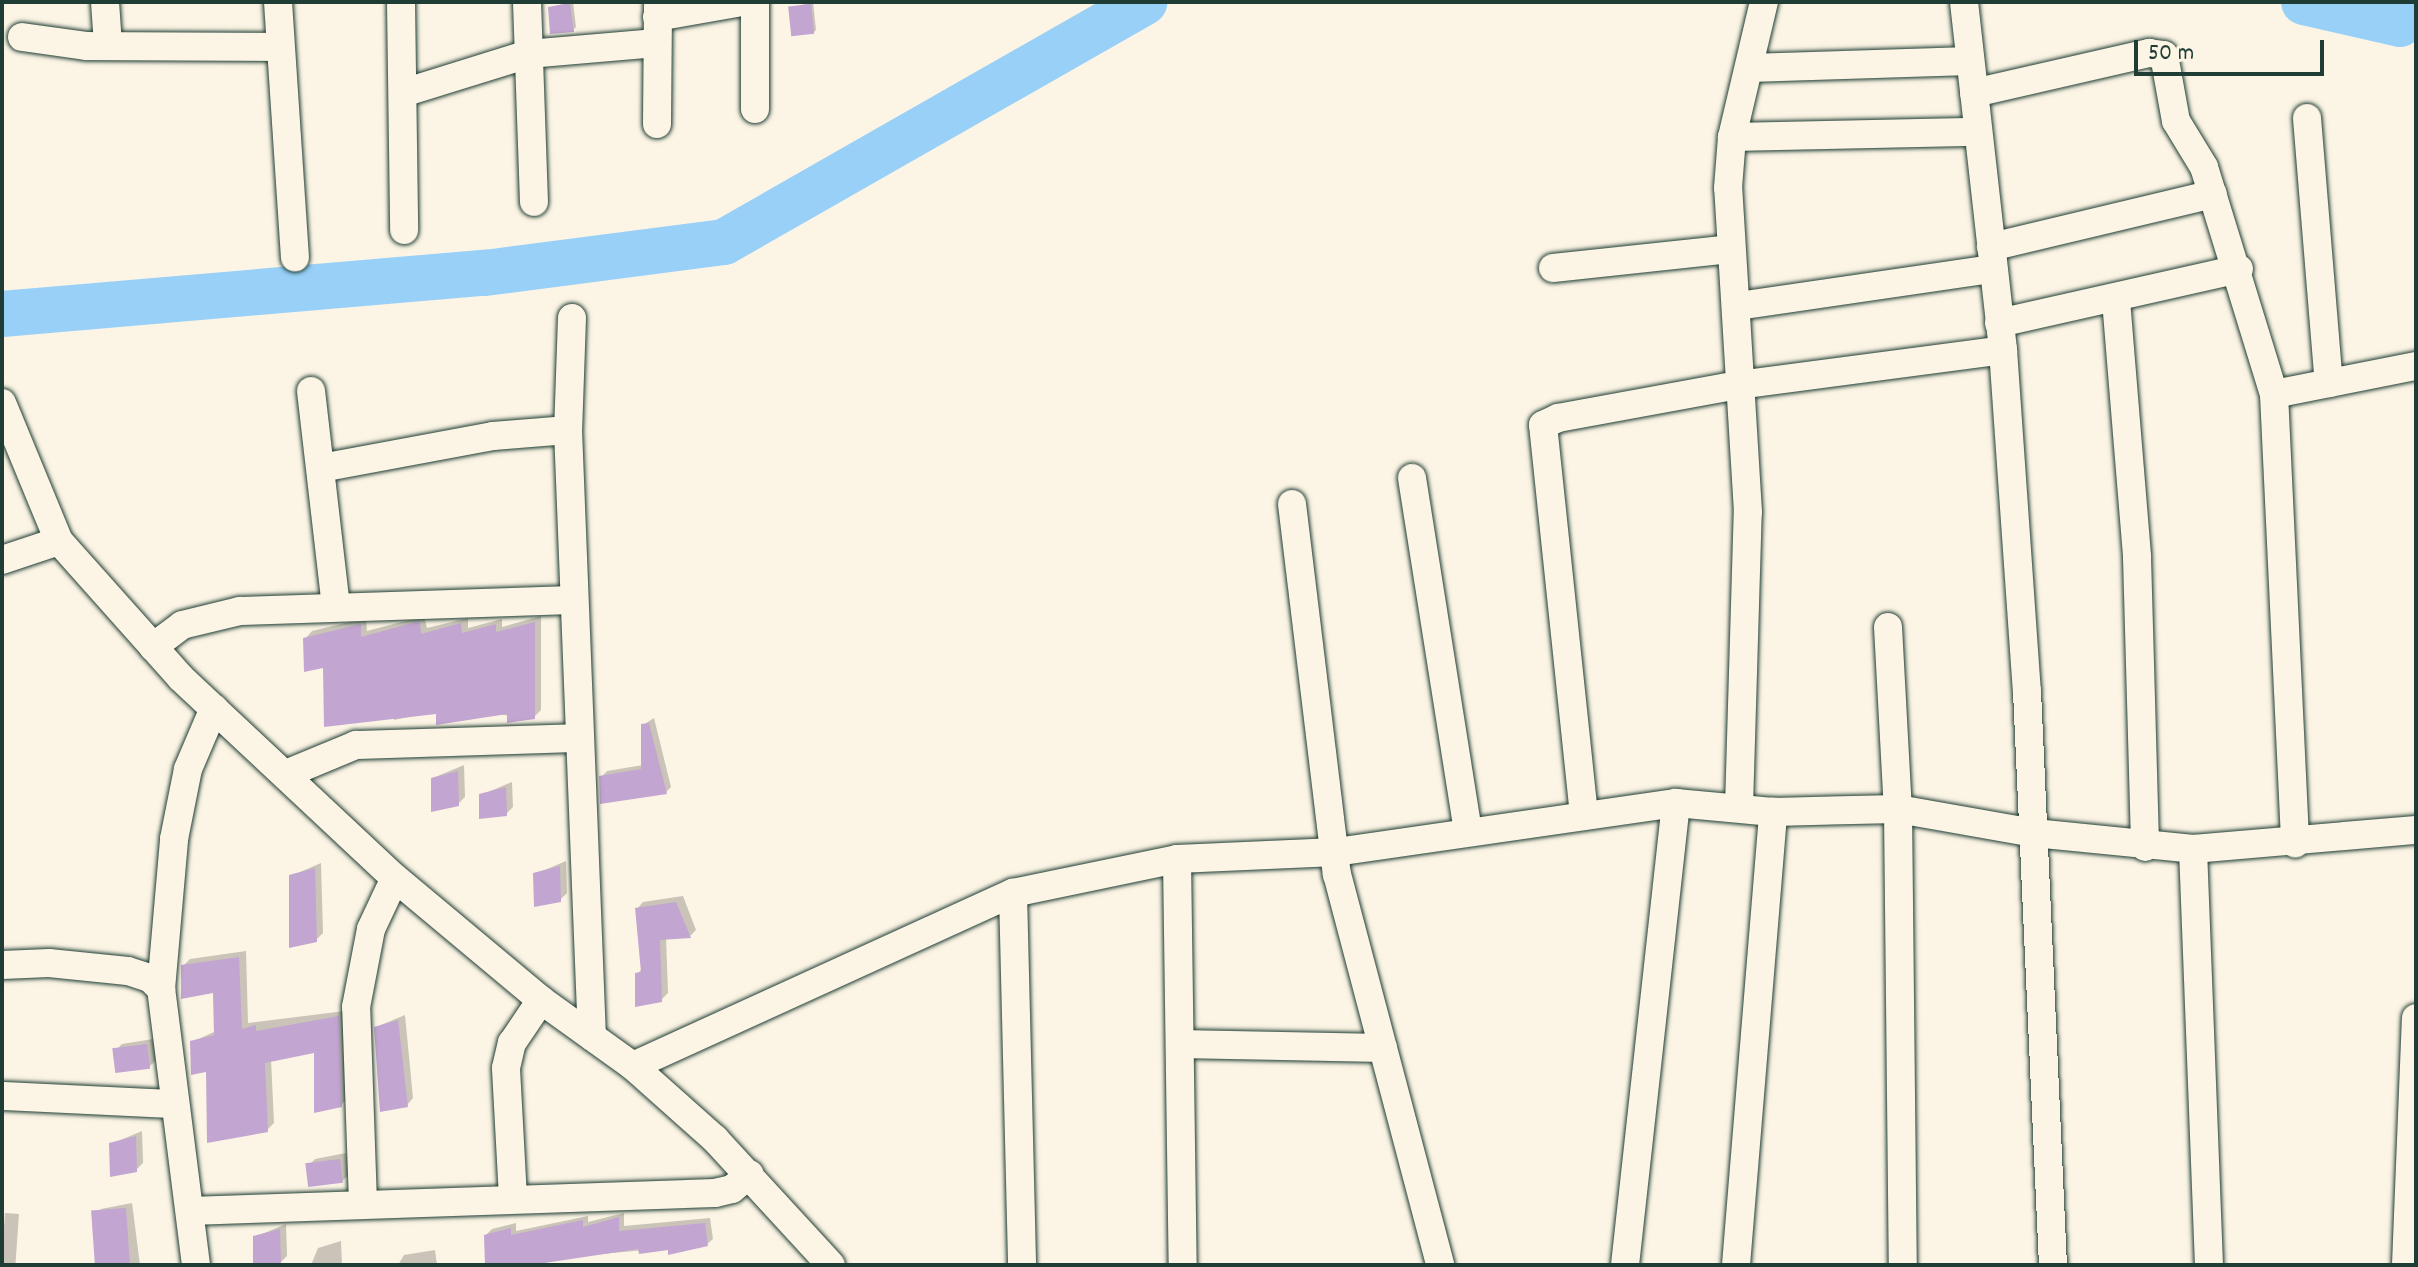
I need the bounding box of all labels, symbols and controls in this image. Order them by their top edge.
scale bar [2138,24,2328,74]
text: 50 m [2148,37,2194,71]

